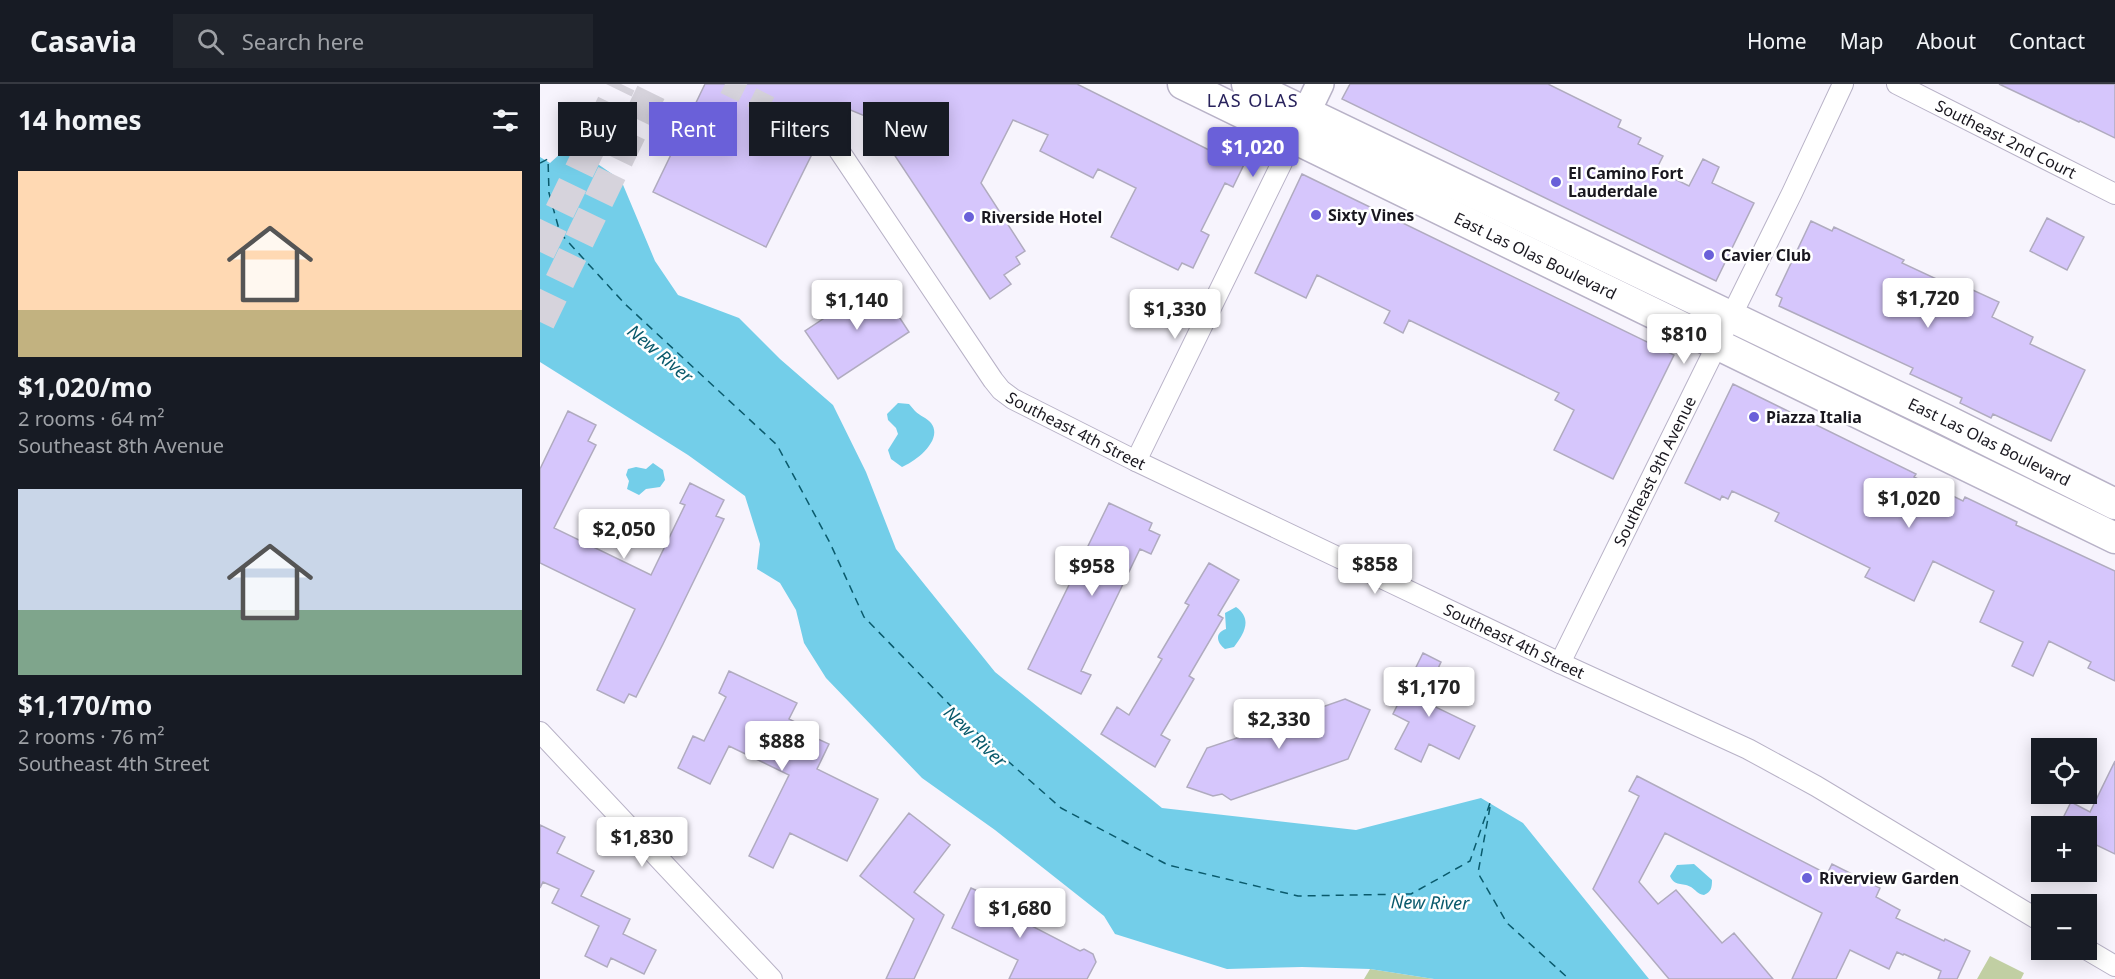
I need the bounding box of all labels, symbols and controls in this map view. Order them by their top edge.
search box [173,14,593,68]
text: Casavia [30,22,137,60]
icon: search [194,25,227,58]
text: Search here [242,26,364,56]
text: Home [1747,27,1807,55]
text: Map [1840,27,1883,55]
text: About [1916,27,1976,55]
text: Contact [2009,27,2085,55]
district label: LAS OLAS [1207,88,1299,112]
street label: Southeast 2nd Court [1932,94,2080,184]
text: 14 homes [18,102,142,138]
chip: Buy [558,102,637,156]
chip: Rent [649,102,737,156]
chip: Filters [749,102,851,156]
chip: New [863,102,949,156]
icon: filters [489,104,522,137]
pin: $1,020 [1204,127,1302,178]
text: $1,020 [1222,133,1284,160]
place label: El Camino Fort Lauderdale [1568,162,1684,202]
marker: El Camino Fort Lauderdale [1549,175,1563,189]
place label: Sixty Vines [1328,204,1414,226]
place label: Riverside Hotel [981,206,1102,228]
street label: East Las Olas Boulevard [1450,207,1620,305]
marker: Sixty Vines [1309,208,1323,222]
icon: home [216,210,324,318]
marker: Riverside Hotel [962,210,976,224]
place label: Cavier Club [1721,244,1811,266]
marker: Cavier Club [1702,248,1716,262]
pin: $1,720 [1879,278,1977,329]
pin: $1,140 [808,280,906,331]
text: $1,720 [1897,284,1959,311]
text: $1,140 [826,286,888,313]
pin: $1,330 [1126,289,1224,340]
text: $1,330 [1144,295,1206,322]
pin: $810 [1648,314,1720,365]
water label: New River [623,319,699,388]
text: $810 [1661,320,1707,347]
text: $1,020/mo [18,369,152,405]
street label: Southeast 4th Street [1001,386,1149,475]
street label: Southeast 9th Avenue [1608,392,1701,550]
street label: East Las Olas Boulevard [1905,392,2074,491]
text: 2 rooms · 64 m² [18,405,165,432]
place label: Piazza Italia [1766,406,1862,428]
marker: Piazza Italia [1747,410,1761,424]
text: Southeast 8th Avenue [18,432,224,459]
pin: $1,020 [1860,478,1958,529]
text: $1,020 [1878,484,1940,511]
pin: $2,050 [575,509,673,560]
text: $2,050 [593,515,655,542]
icon: home [216,528,324,636]
pin: $858 [1339,544,1411,595]
pin: $958 [1056,546,1128,597]
text: $858 [1352,550,1398,577]
text: $958 [1069,552,1115,579]
street label: Southeast 4th Street [1440,598,1588,684]
pin: $1,170 [1380,667,1478,718]
text: $1,170 [1398,673,1460,700]
text: $1,170/mo [18,687,152,723]
pin: $2,330 [1230,699,1328,750]
water label: New River [939,700,1013,773]
text: $2,330 [1248,705,1310,732]
pin: $888 [746,721,818,772]
text: 2 rooms · 76 m² [18,723,165,750]
text: $888 [759,727,805,754]
map controls [2031,738,2097,960]
button: locate [2031,738,2097,804]
text: Southeast 4th Street [18,750,210,777]
button: + [2031,816,2097,882]
pin: $1,830 [593,817,691,868]
text: $1,830 [611,823,673,850]
place label: Riverview Garden [1819,867,1959,889]
marker: Riverview Garden [1800,871,1814,885]
pin: $1,680 [971,888,1069,939]
water label: New River [1391,889,1470,915]
text: $1,680 [989,894,1051,921]
button: − [2031,894,2097,960]

